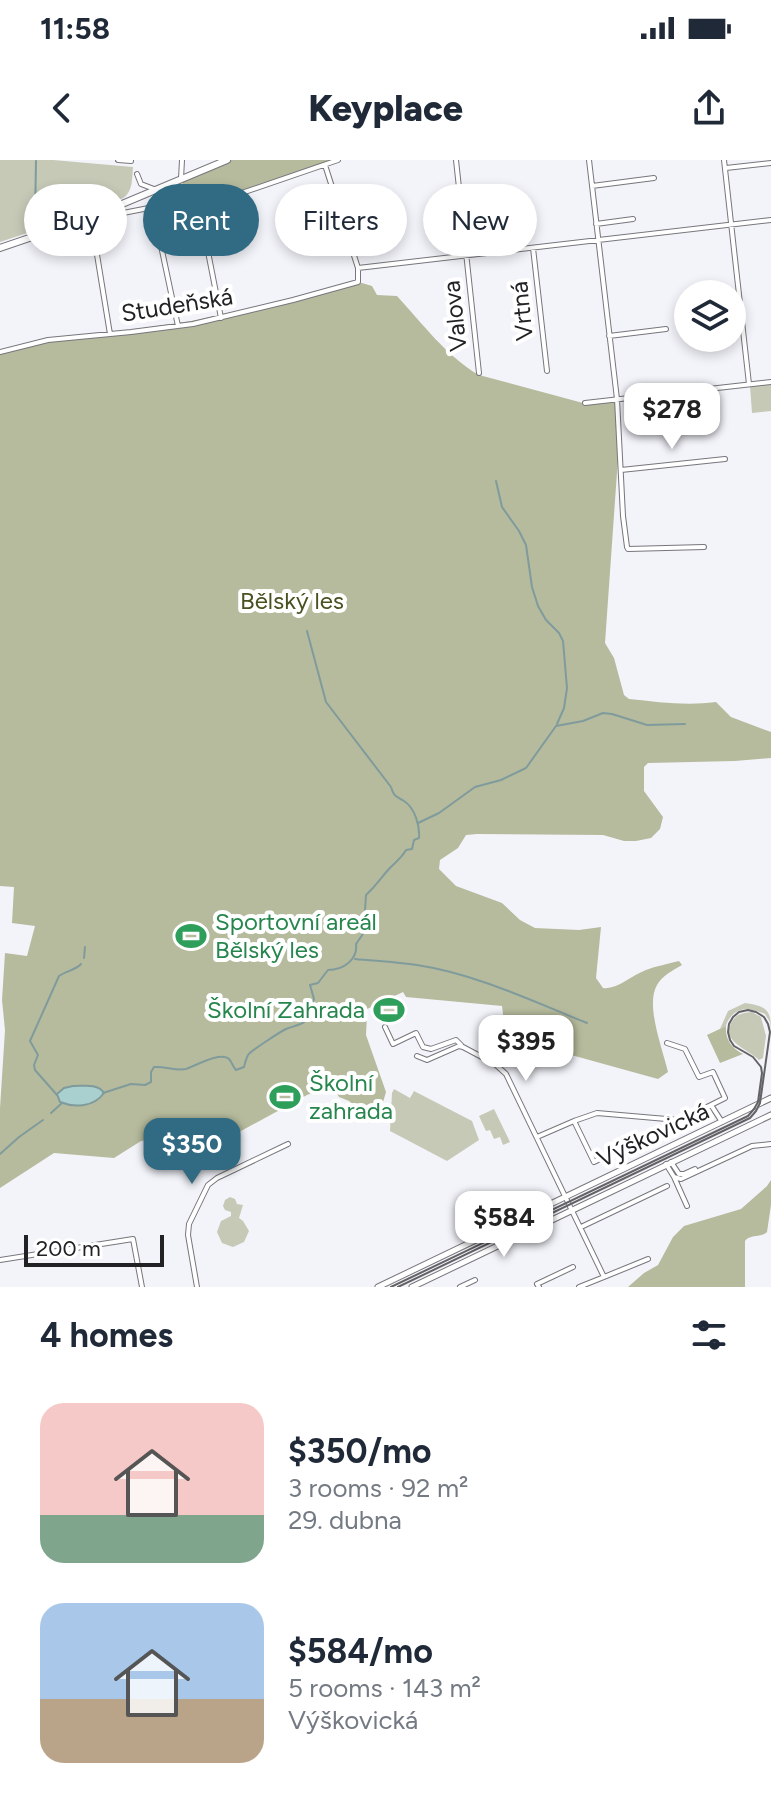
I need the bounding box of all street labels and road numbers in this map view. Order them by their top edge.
street label: Valova [436,279,473,353]
street label: Vrtná [504,280,539,342]
street label: Studeňská [119,281,235,328]
street label: Výškovická [592,1096,713,1173]

